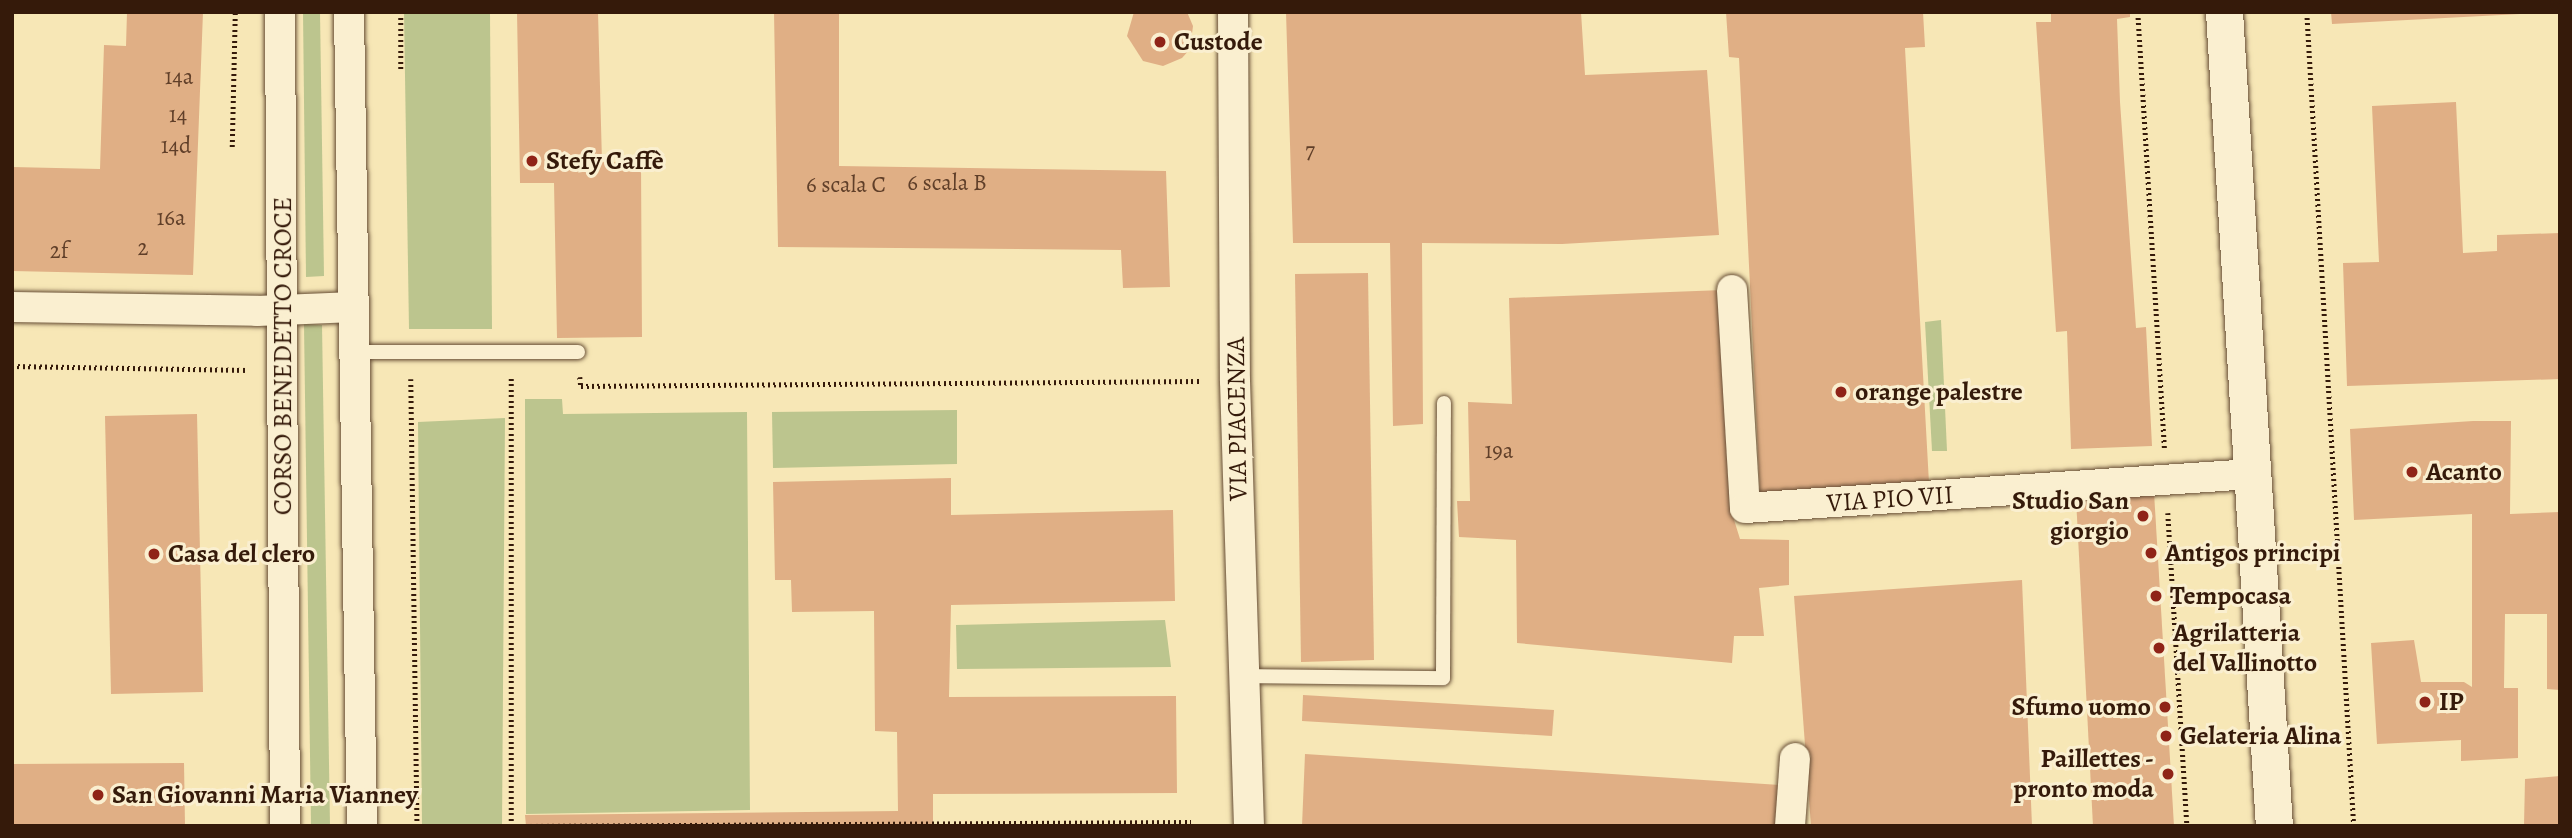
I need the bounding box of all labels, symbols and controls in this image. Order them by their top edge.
place label: Custode [1174,26,1263,58]
marker: Custode [1152,34,1168,50]
house number: 14a [164,63,194,91]
house number: 14 [169,101,187,129]
house number: 14d [161,132,191,160]
house number: 7 [1305,137,1315,165]
place label: Stefy Caffè [546,145,664,177]
marker: Stefy Caffè [524,153,540,169]
house number: 6 scala B [907,169,987,197]
house number: 6 scala C [806,171,886,199]
street label: CORSO BENEDETTO CROCE [267,197,299,515]
house number: 16a [156,204,186,232]
house number: 2 [138,234,148,262]
house number: 2f [50,237,68,265]
street label: VIA PIACENZA [1220,337,1254,501]
place label: orange palestre [1855,376,2023,408]
marker: orange palestre [1833,384,1849,400]
house number: 19a [1484,437,1514,465]
place label: Acanto [2426,456,2502,488]
marker: Acanto [2404,464,2420,480]
street label: VIA PIO VII [1826,479,1954,519]
place label: Studio San giorgio [2012,485,2129,546]
marker: Studio San giorgio [2135,508,2151,524]
place label: Antigos principi [2165,537,2340,569]
place label: Casa del clero [168,538,315,570]
marker: Antigos principi [2143,545,2159,561]
marker: Casa del clero [146,546,162,562]
place label: Tempocasa [2170,580,2291,612]
marker: Tempocasa [2148,588,2164,604]
place label: Agrilatteria del Vallinotto [2173,617,2317,678]
marker: Agrilatteria del Vallinotto [2151,640,2167,656]
place label: IP [2439,686,2463,718]
place label: Sfumo uomo [2011,691,2151,723]
marker: IP [2417,694,2433,710]
marker: Sfumo uomo [2157,699,2173,715]
place label: Gelateria Alina [2180,720,2342,752]
marker: Gelateria Alina [2158,728,2174,744]
place label: Paillettes - pronto moda [2013,743,2154,804]
marker: Paillettes - pronto moda [2160,766,2176,782]
place label: San Giovanni Maria Vianney [112,779,418,811]
marker: San Giovanni Maria Vianney [90,787,106,803]

